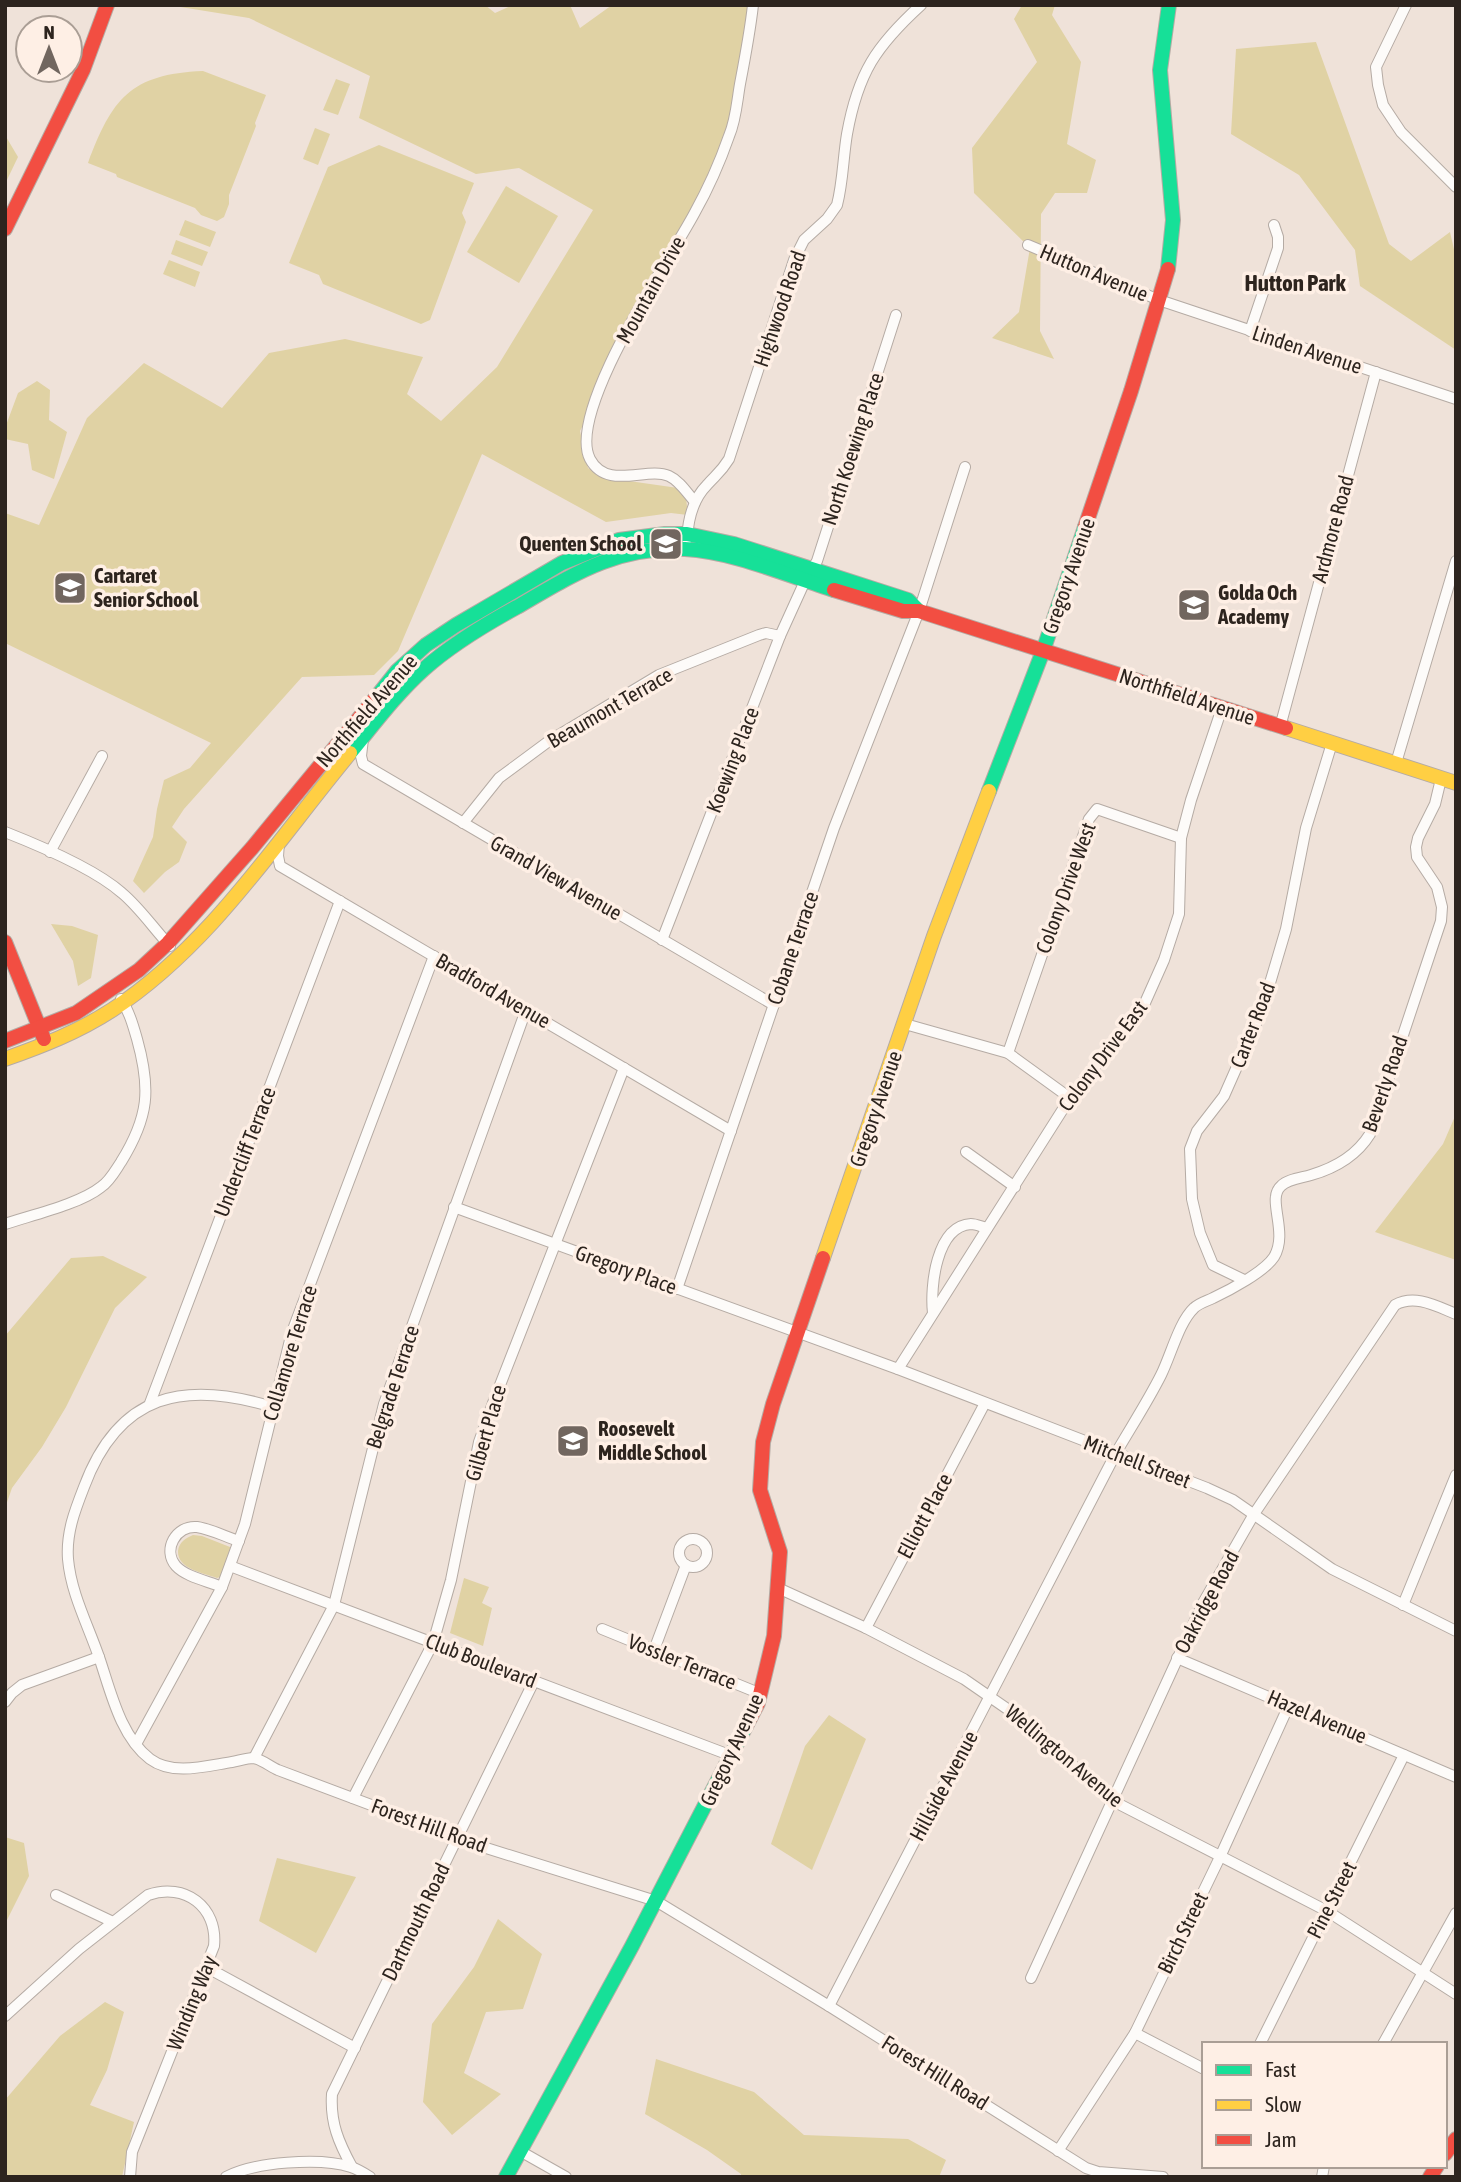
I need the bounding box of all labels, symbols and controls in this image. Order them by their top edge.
north arrow [14,14,84,84]
text: N [43,21,55,43]
street label: Mountain Drive [611,232,689,347]
street label: Hutton Avenue [1037,239,1152,306]
street label: Highwood Road [748,247,810,370]
district label: Hutton Park [1244,270,1346,296]
street label: Linden Avenue [1249,320,1365,378]
street label: North Koewing Place [816,369,888,528]
street label: Ardmore Road [1306,472,1358,585]
street label: Gregory Avenue [1037,514,1099,637]
school or university icon: Quenten School [647,525,685,563]
place label: Quenten School [519,531,642,555]
place label: Cartaret Senior School [94,563,199,611]
school or university icon: Cartaret Senior School [51,569,89,607]
place label: Golda Och Academy [1217,580,1297,628]
school or university icon: Golda Och Academy [1175,586,1213,624]
street label: Northfield Avenue [311,649,422,771]
street label: Beaumont Terrace [543,662,676,753]
street label: Northfield Avenue [1117,663,1258,729]
street label: Koewing Place [701,703,763,816]
street label: Colony Drive West [1030,819,1100,956]
street label: Grand View Avenue [487,830,626,924]
street label: Cobane Terrace [761,888,823,1007]
street label: Bradford Avenue [432,948,555,1033]
street label: Carter Road [1225,978,1279,1071]
street label: Colony Drive East [1053,995,1152,1115]
street label: Beverly Road [1356,1032,1412,1135]
street label: Gregory Avenue [844,1047,906,1170]
street label: Undercliff Terrace [208,1083,280,1220]
street label: Gregory Place [572,1240,680,1298]
street label: Collamore Terrace [257,1282,321,1423]
street label: Belgrade Terrace [361,1322,423,1451]
street label: Gilbert Place [460,1382,510,1484]
place label: Roosevelt Middle School [598,1416,707,1464]
school or university icon: Roosevelt Middle School [554,1422,592,1460]
street label: Mitchell Street [1081,1430,1194,1492]
street label: Elliott Place [892,1469,956,1562]
street label: Oakridge Road [1169,1546,1243,1657]
street label: Club Boulevard [422,1628,540,1692]
street label: Vossler Terrace [625,1628,740,1694]
street label: Hazel Avenue [1264,1684,1371,1748]
street label: Gregory Avenue [695,1690,768,1810]
street label: Wellington Avenue [1001,1699,1128,1811]
street label: Hillside Avenue [904,1727,982,1845]
street label: Forest Hill Road [368,1793,490,1857]
street label: Pine Street [1301,1857,1361,1942]
street label: Dartmouth Road [376,1859,454,1984]
street label: Birch Street [1152,1888,1212,1977]
street label: Winding Way [161,1951,221,2054]
street label: Forest Hill Road [878,2030,993,2114]
legend [1202,2042,1447,2168]
text: Fast [1265,2057,1296,2081]
text: Slow [1265,2092,1302,2116]
text: Jam [1265,2127,1297,2151]

